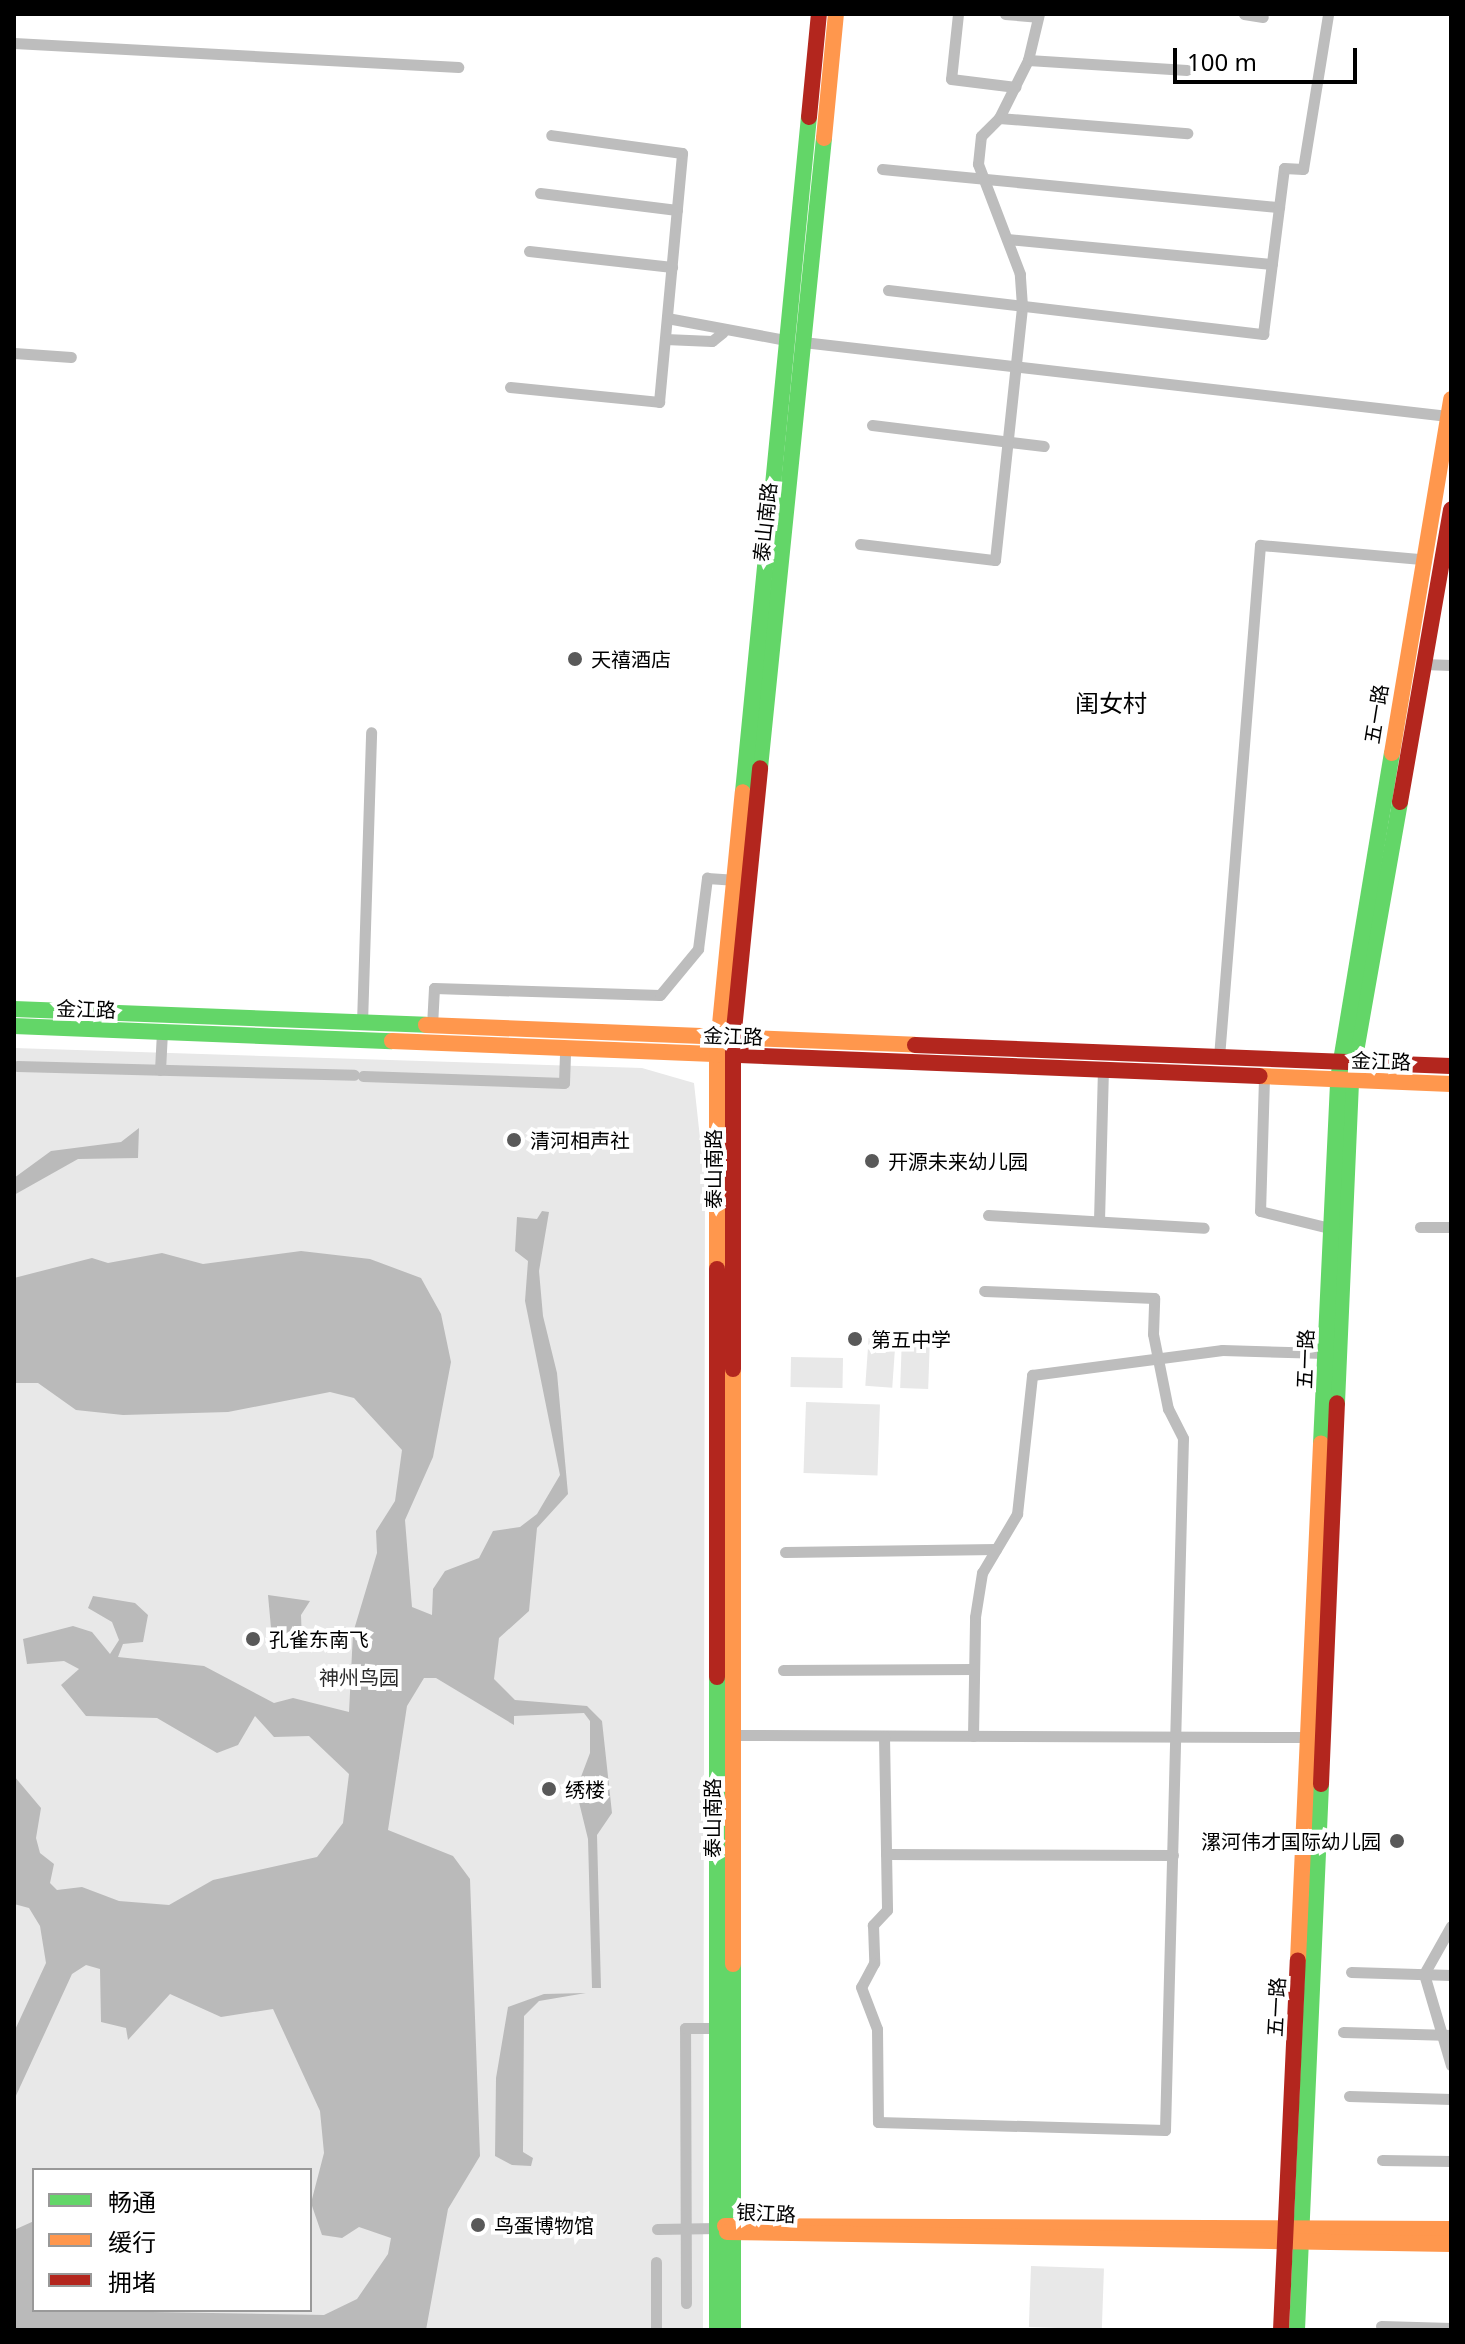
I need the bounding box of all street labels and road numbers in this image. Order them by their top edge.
street label: 泰山南路 [749,481,781,563]
street label: 五一路 [1359,682,1393,746]
street label: 金江路 [56,996,116,1022]
street label: 金江路 [703,1023,763,1049]
street label: 金江路 [1351,1048,1411,1074]
street label: 泰山南路 [701,1129,725,1209]
street label: 五一路 [1292,1329,1318,1389]
street label: 泰山南路 [700,1778,724,1858]
street label: 五一路 [1262,1976,1290,2038]
street label: 银江路 [735,2199,797,2227]

